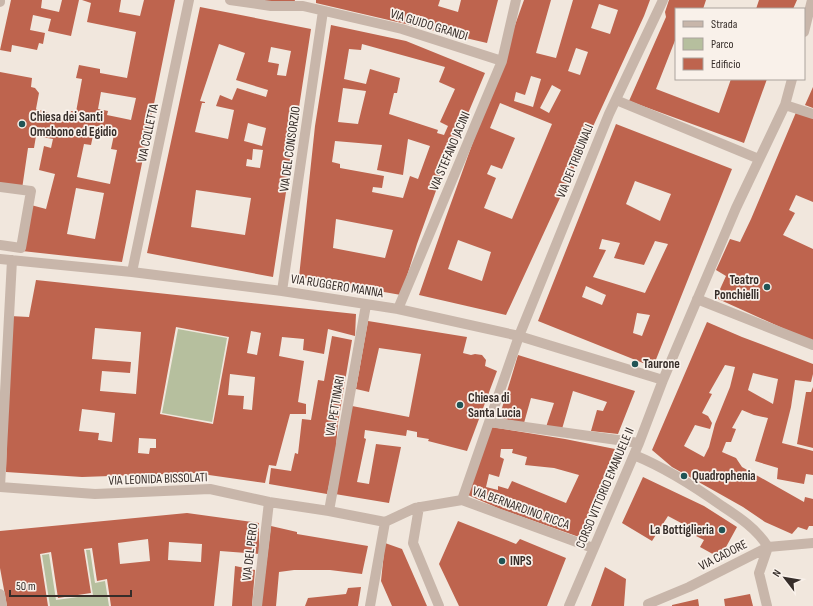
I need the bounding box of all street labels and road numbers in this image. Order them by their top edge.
street label: VIA GUIDO GRANDI [388,6,470,44]
street label: VIA COLLETTA [134,102,162,164]
street label: VIA DEL CONSORZIO [276,105,304,193]
street label: VIA STEFANO JACINI [426,109,474,193]
street label: VIA DEI TRIBUNALI [553,122,597,200]
street label: VIA RUGGERO MANNA [290,271,385,301]
street label: VIA PETTINARI [322,375,348,437]
street label: CORSO VITTORIO EMANUELE II [572,425,638,551]
street label: VIA LEONIDA BISSOLATI [108,469,208,489]
street label: VIA BERNARDINO RICCA [470,483,572,533]
street label: VIA DEL PERO [239,522,261,582]
street label: VIA CADORE [696,536,750,574]

